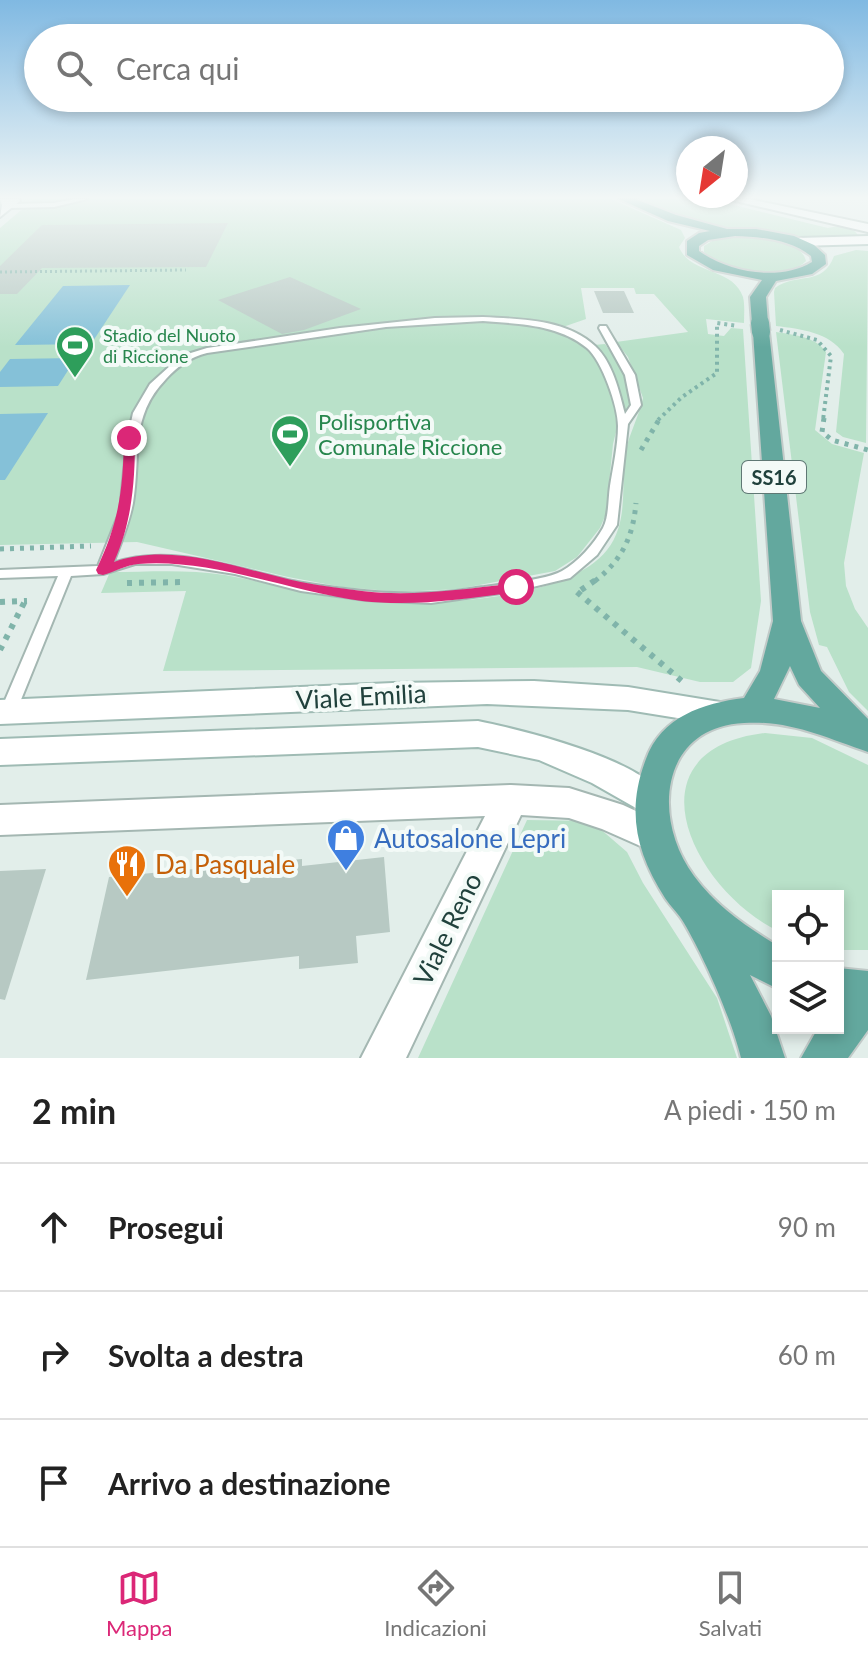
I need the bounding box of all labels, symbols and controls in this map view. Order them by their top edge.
search box [24,24,844,112]
icon: search [52,46,96,90]
text: Cerca qui [116,50,240,86]
north arrow [676,136,748,208]
sports icon: Stadio del Nuoto di Riccione [54,324,96,379]
place label: Stadio del Nuoto di Riccione [103,324,236,367]
place label: Polisportiva Comunale Riccione [318,408,502,460]
sports icon: Polisportiva Comunale Riccione [269,413,311,468]
route end [111,420,147,456]
road number: SS16 [742,461,806,493]
route start [498,569,534,605]
street label: Viale Emilia [295,677,427,715]
shop icon: Autosalone Lepri [325,817,367,872]
place label: Autosalone Lepri [374,822,566,854]
restaurant icon: Da Pasquale [106,843,148,898]
place label: Da Pasquale [155,848,295,880]
street label: Viale Reno [406,867,488,991]
map controls [772,890,844,1034]
button: locate [772,890,844,962]
button: layers [772,962,844,1034]
text: 2 min [32,1090,116,1131]
text: A piedi · 150 m [664,1094,836,1126]
icon: ahead [32,1205,76,1249]
text: Prosegui [108,1209,224,1245]
text: 90 m [778,1211,836,1243]
icon: right [32,1333,76,1377]
text: Svolta a destra [108,1337,304,1373]
text: 60 m [778,1339,836,1371]
icon: arrive [32,1461,76,1505]
text: Arrivo a destinazione [108,1465,390,1501]
tab: Mappa [106,1566,173,1641]
tab: Indicazioni [384,1566,487,1641]
tab: Salvati [699,1566,762,1641]

